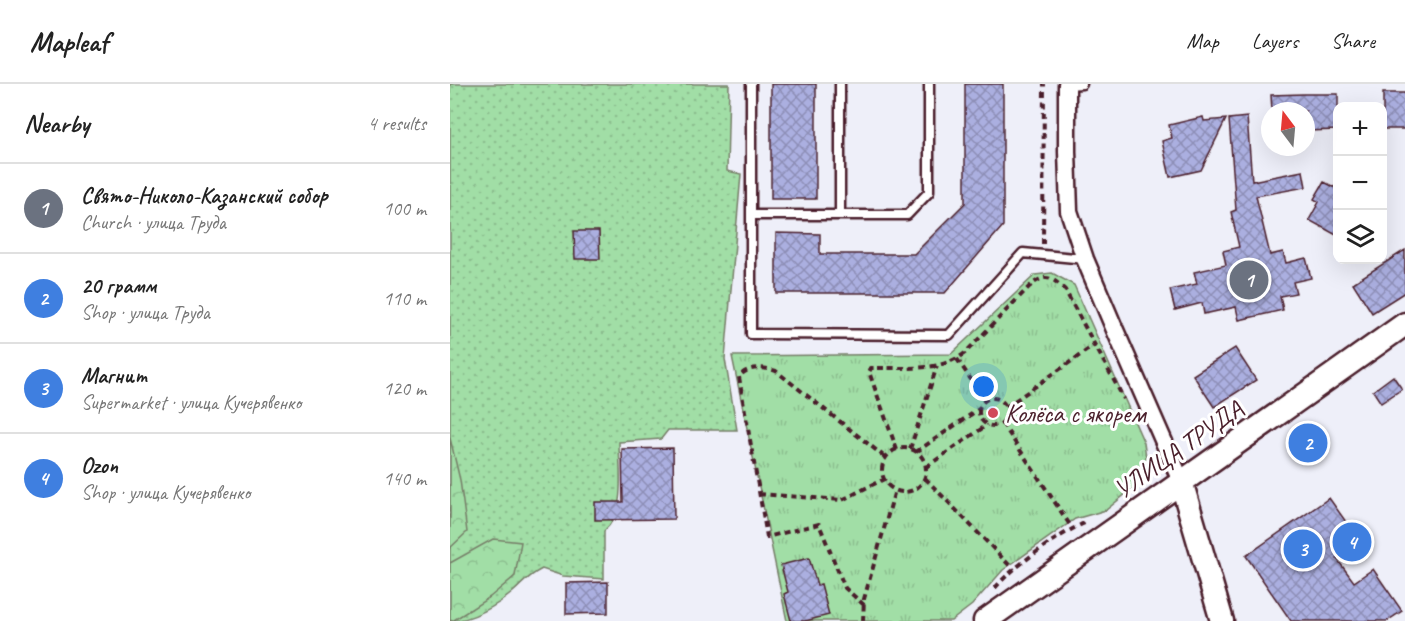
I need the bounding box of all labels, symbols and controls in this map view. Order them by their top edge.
text: Mapleaf [30,24,108,59]
text: Map [1186,28,1219,54]
text: Layers [1252,28,1298,54]
text: Share [1331,28,1375,54]
north arrow [1261,102,1315,156]
map controls [1333,102,1387,264]
button: + [1333,102,1387,156]
text: Nearby [24,107,89,140]
text: 4 results [367,111,426,136]
button: − [1333,156,1387,210]
text: Свято-Николо-Казанский собор [81,182,328,210]
text: 1 [39,196,48,221]
text: 100 m [383,196,426,221]
text: Church · улица Труда [81,210,226,235]
button: layers [1333,210,1387,264]
pin: 1 [1230,258,1268,302]
text: 20 грамм [81,272,156,300]
text: 2 [39,286,48,311]
text: 110 m [383,286,426,311]
text: Shop · улица Труда [81,300,210,325]
text: Магнит [81,362,147,390]
your location [969,372,998,401]
text: 3 [39,376,48,401]
text: 120 m [383,376,426,401]
text: Supermarket · улица Кучерявенко [81,390,301,415]
street label: УЛИЦА ТРУДА [1107,392,1250,506]
place label: Колёса с якорем [1005,397,1147,430]
marker: Колёса с якорем [986,406,1000,420]
pin: 2 [1288,420,1328,466]
text: Ozon [81,452,118,480]
text: 4 [39,466,48,491]
text: 140 m [383,466,426,491]
text: Shop · улица Кучерявенко [81,480,250,505]
pin: 4 [1332,520,1372,564]
pin: 3 [1284,526,1322,572]

